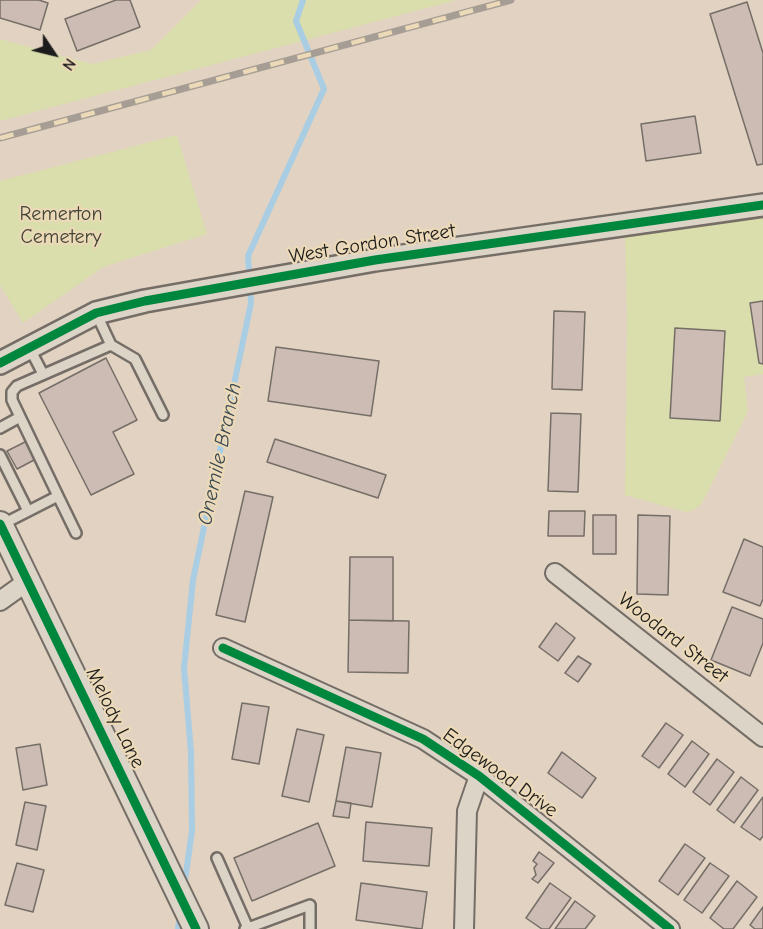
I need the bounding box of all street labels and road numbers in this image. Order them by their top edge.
street label: West Gordon Street [287,219,457,269]
street label: Woodard Street [613,588,733,688]
street label: Melody Lane [80,664,150,772]
street label: Edgewood Drive [438,723,562,823]

